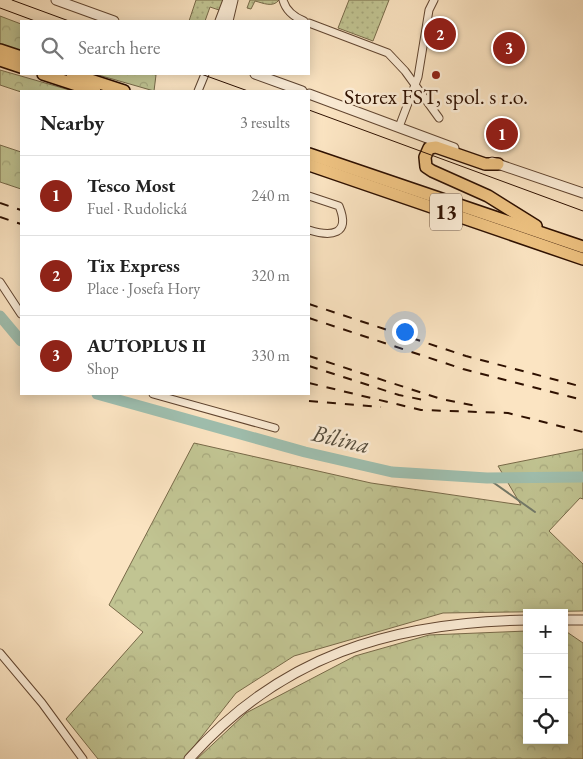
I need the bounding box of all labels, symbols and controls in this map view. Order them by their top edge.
pin: 2 [424,15,456,53]
search box [20,20,310,75]
pin: 3 [493,29,525,67]
icon: search [38,34,66,62]
text: Search here [78,35,160,60]
marker: Storex FST, spol. s r.o. [430,69,442,81]
place label: Storex FST, spol. s r.o. [344,82,528,111]
text: Nearby [40,109,104,136]
text: 3 results [240,112,290,133]
pin: 1 [486,115,518,153]
text: Tesco Most [87,173,176,198]
text: 1 [52,185,60,206]
text: 240 m [251,185,290,206]
road number: 13 [430,193,462,230]
text: Fuel · Rudolická [87,198,187,219]
text: Tix Express [87,253,180,278]
text: 2 [52,265,60,286]
text: 320 m [251,265,290,286]
text: Place · Josefa Hory [87,278,200,299]
your location [392,319,418,345]
text: AUTOPLUS II [87,333,206,358]
text: 3 [52,345,60,366]
text: 330 m [251,345,290,366]
text: Shop [87,358,119,379]
water label: Bílina [308,417,373,460]
map controls [523,609,568,744]
button: + [523,609,568,654]
button: − [523,654,568,699]
button: locate [523,699,568,744]

